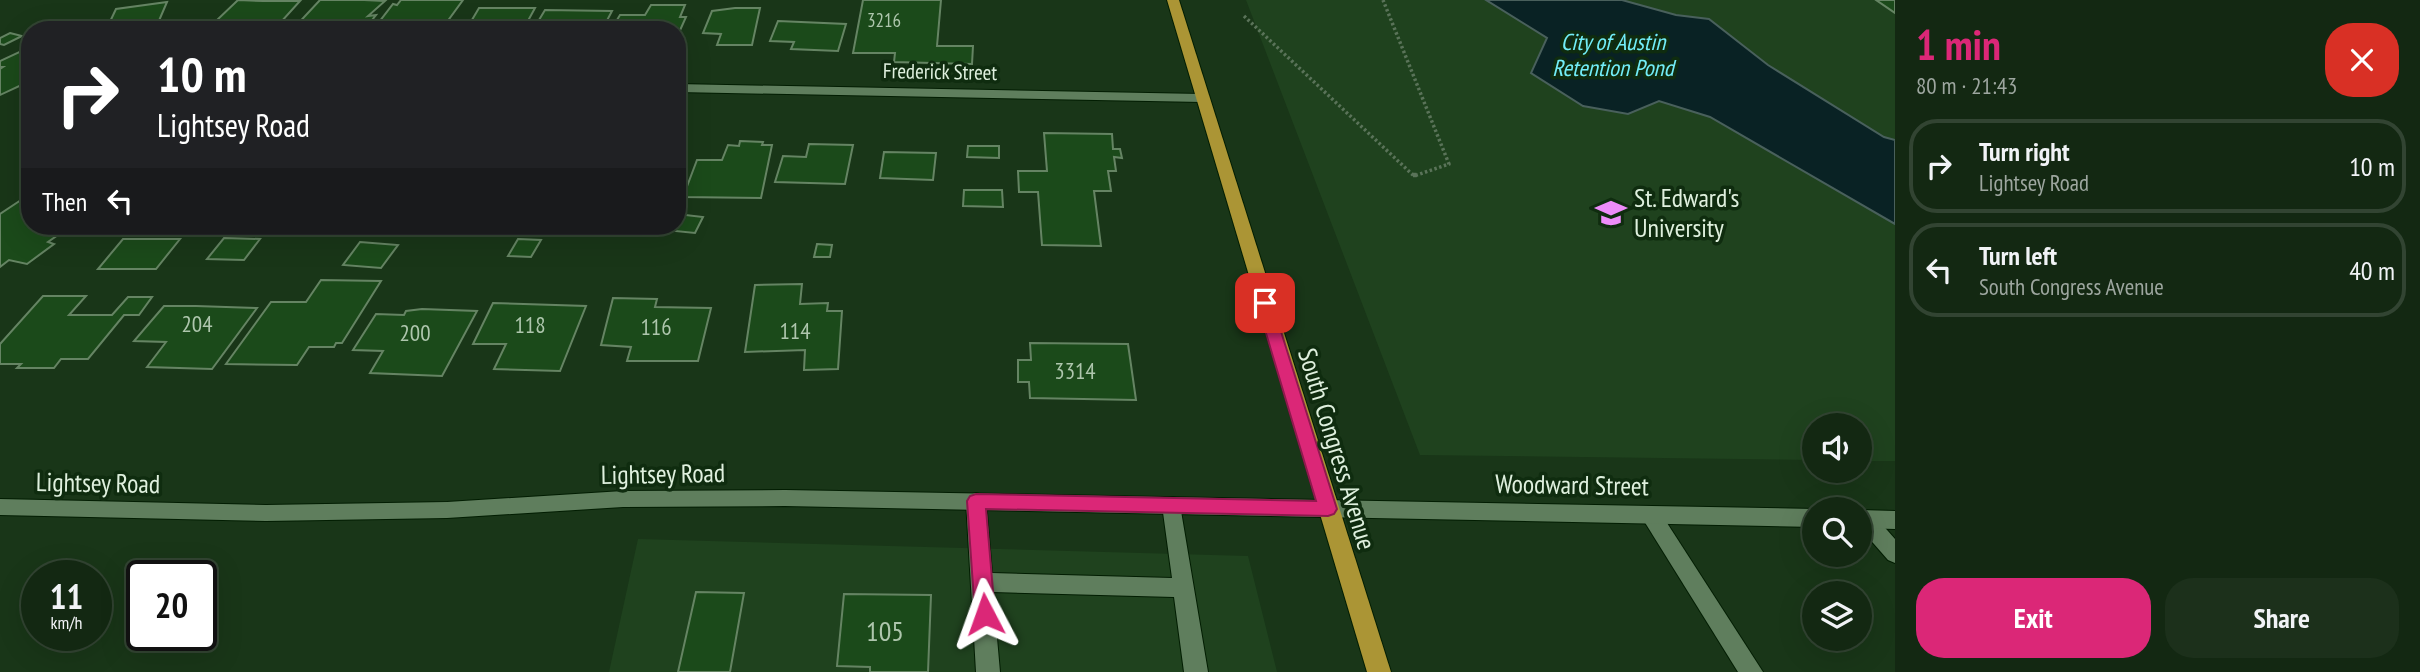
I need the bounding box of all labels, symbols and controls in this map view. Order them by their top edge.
house number: 3216 [867,8,901,32]
text: 1 min [1916,17,2001,72]
button: close [2325,23,2399,97]
water label: City of Austin Retention Pond [1552,27,1677,82]
text: 10 m [157,42,246,106]
icon: right [42,49,133,140]
street label: Frederick Street [883,57,998,86]
text: 80 m · 21:43 [1916,71,2017,100]
text: Lightsey Road [157,104,310,146]
text: Turn right [1979,135,2070,168]
icon: right [1920,147,1958,185]
text: 10 m [2349,150,2395,183]
text: Lightsey Road [1979,168,2089,197]
place label: St. Edward's University [1634,181,1739,244]
icon: left [101,182,139,220]
text: Then [42,185,87,218]
school or university icon: St. Edward's University [1594,196,1628,230]
text: Turn left [1979,239,2057,272]
icon: left [1920,251,1958,289]
text: 40 m [2349,254,2395,287]
text: South Congress Avenue [1979,272,2164,301]
pin [1235,273,1295,333]
icon: arrive [1246,284,1284,322]
house number: 204 [181,309,213,338]
house number: 118 [514,310,546,339]
house number: 116 [640,312,672,341]
house number: 114 [779,316,811,345]
house number: 200 [399,318,431,347]
street label: South Congress Avenue [1291,344,1384,554]
house number: 3314 [1054,356,1096,385]
map controls [1802,413,1872,651]
button: sound [1802,413,1872,483]
street label: Lightsey Road [601,456,725,491]
street label: Lightsey Road [36,465,160,500]
street label: Woodward Street [1495,467,1649,502]
button: search [1802,497,1872,567]
speed limit sign: 20 [126,560,217,651]
text: 11 [50,573,83,619]
position arrow [948,577,1022,651]
button: Exit [1916,578,2151,658]
button: Share [2165,578,2399,658]
button: layers [1802,581,1872,651]
text: km/h [51,611,82,634]
house number: 105 [866,612,904,649]

